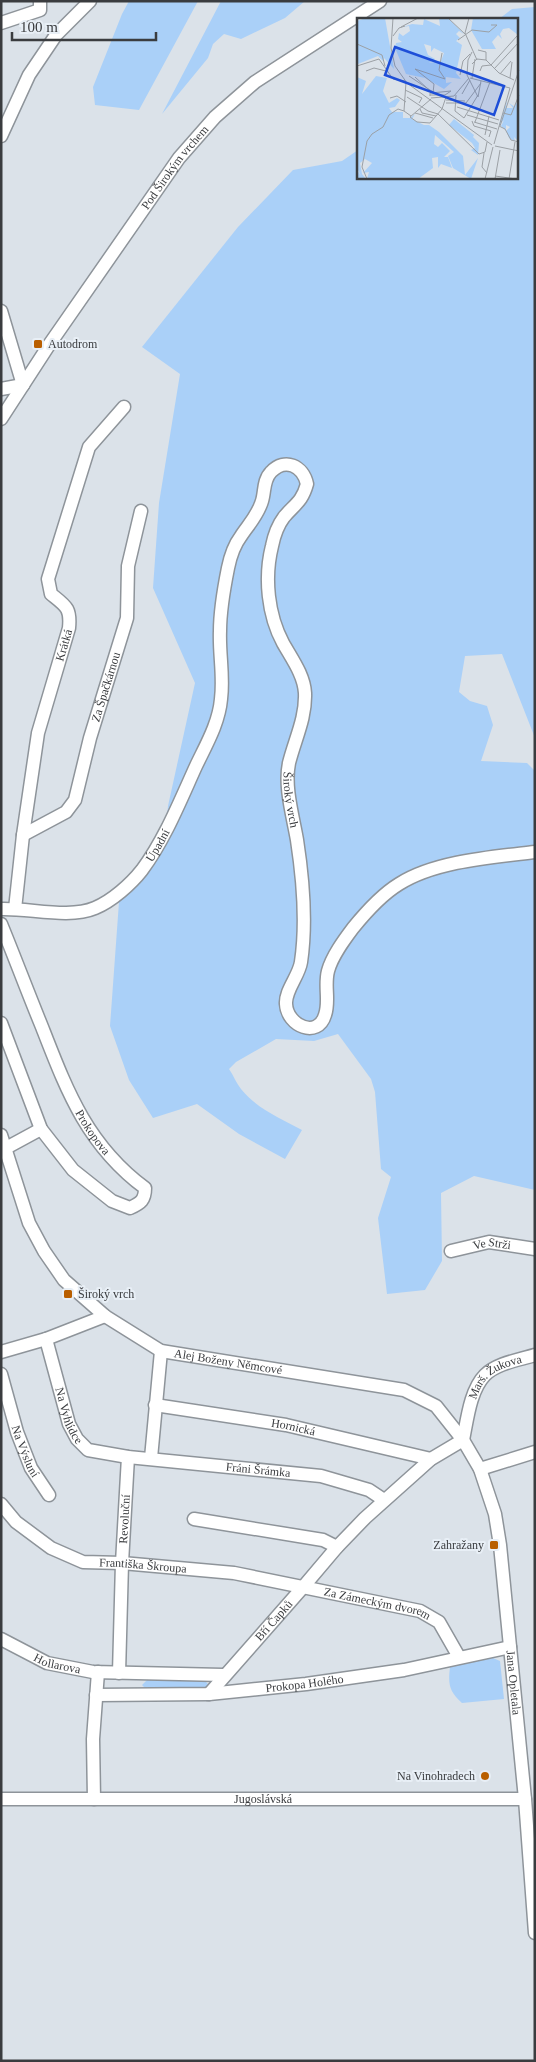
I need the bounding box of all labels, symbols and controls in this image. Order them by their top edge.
scale bar [12,10,156,42]
inset map [357,18,518,179]
text: 100 m [20,19,58,35]
street label: Pod Širokým vrchem [138,122,212,212]
place label: Autodrom [48,337,98,351]
marker: Autodrom [32,338,44,350]
street label: Krátká [53,627,75,663]
street label: Za Špačkárnou [88,650,123,724]
street label: Široký vrch [280,772,302,829]
street label: Úpadní [143,826,173,864]
street label: Prokopova [72,1107,113,1158]
street label: Ve Strži [472,1235,513,1253]
place label: Široký vrch [78,1287,134,1301]
marker: Široký vrch [62,1288,74,1300]
street label: Alej Boženy Němcové [173,1346,283,1377]
street label: Marš. Žukova [465,1352,524,1401]
street label: Na Vyhlídce [52,1386,85,1447]
street label: Hornická [270,1416,317,1439]
street label: Na Výsluní [9,1424,43,1480]
street label: Fráni Šrámka [225,1460,292,1480]
street label: Revoluční [116,1493,133,1544]
place label: Zahražany [433,1538,484,1552]
marker: Zahražany [488,1539,500,1551]
street label: Františka Škroupa [99,1555,188,1576]
street label: Za Zámeckým dvorem [323,1585,434,1623]
street label: Bří Čapků [252,1597,295,1644]
street label: Hollarova [31,1650,82,1677]
street label: Jana Opletala [503,1650,524,1716]
street label: Prokopa Holého [265,1672,344,1695]
place label: Na Vinohradech [397,1769,475,1783]
marker: Na Vinohradech [479,1770,491,1782]
street label: Jugoslávská [234,1792,293,1806]

